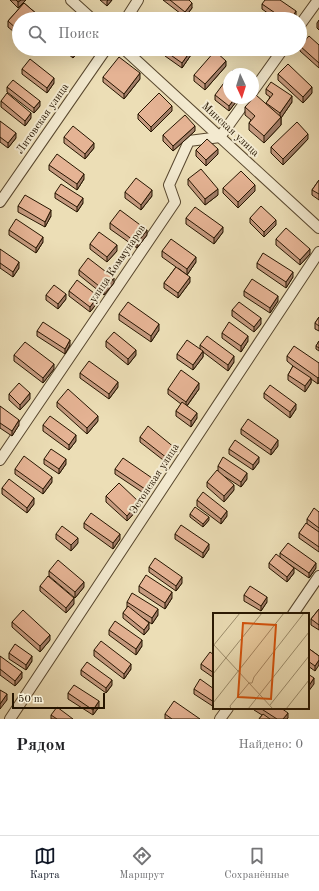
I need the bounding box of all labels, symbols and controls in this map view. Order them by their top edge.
search box [12,12,307,56]
icon: search [26,23,48,45]
text: Поиск [58,27,99,42]
north arrow [223,68,259,104]
street label: Литовская улица [15,81,72,156]
street label: Минская улица [199,101,261,160]
street label: улица Коммунаров [88,223,148,305]
street label: Эстонская улица [128,441,182,516]
inset map [213,613,309,709]
scale bar [12,691,105,710]
text: 50 m [18,694,43,705]
text: Рядом [16,737,65,754]
text: Найдено: 0 [239,738,303,751]
tab: Карта [30,845,60,883]
tab: Маршрут [119,845,165,883]
tab: Сохранённые [224,845,289,883]

